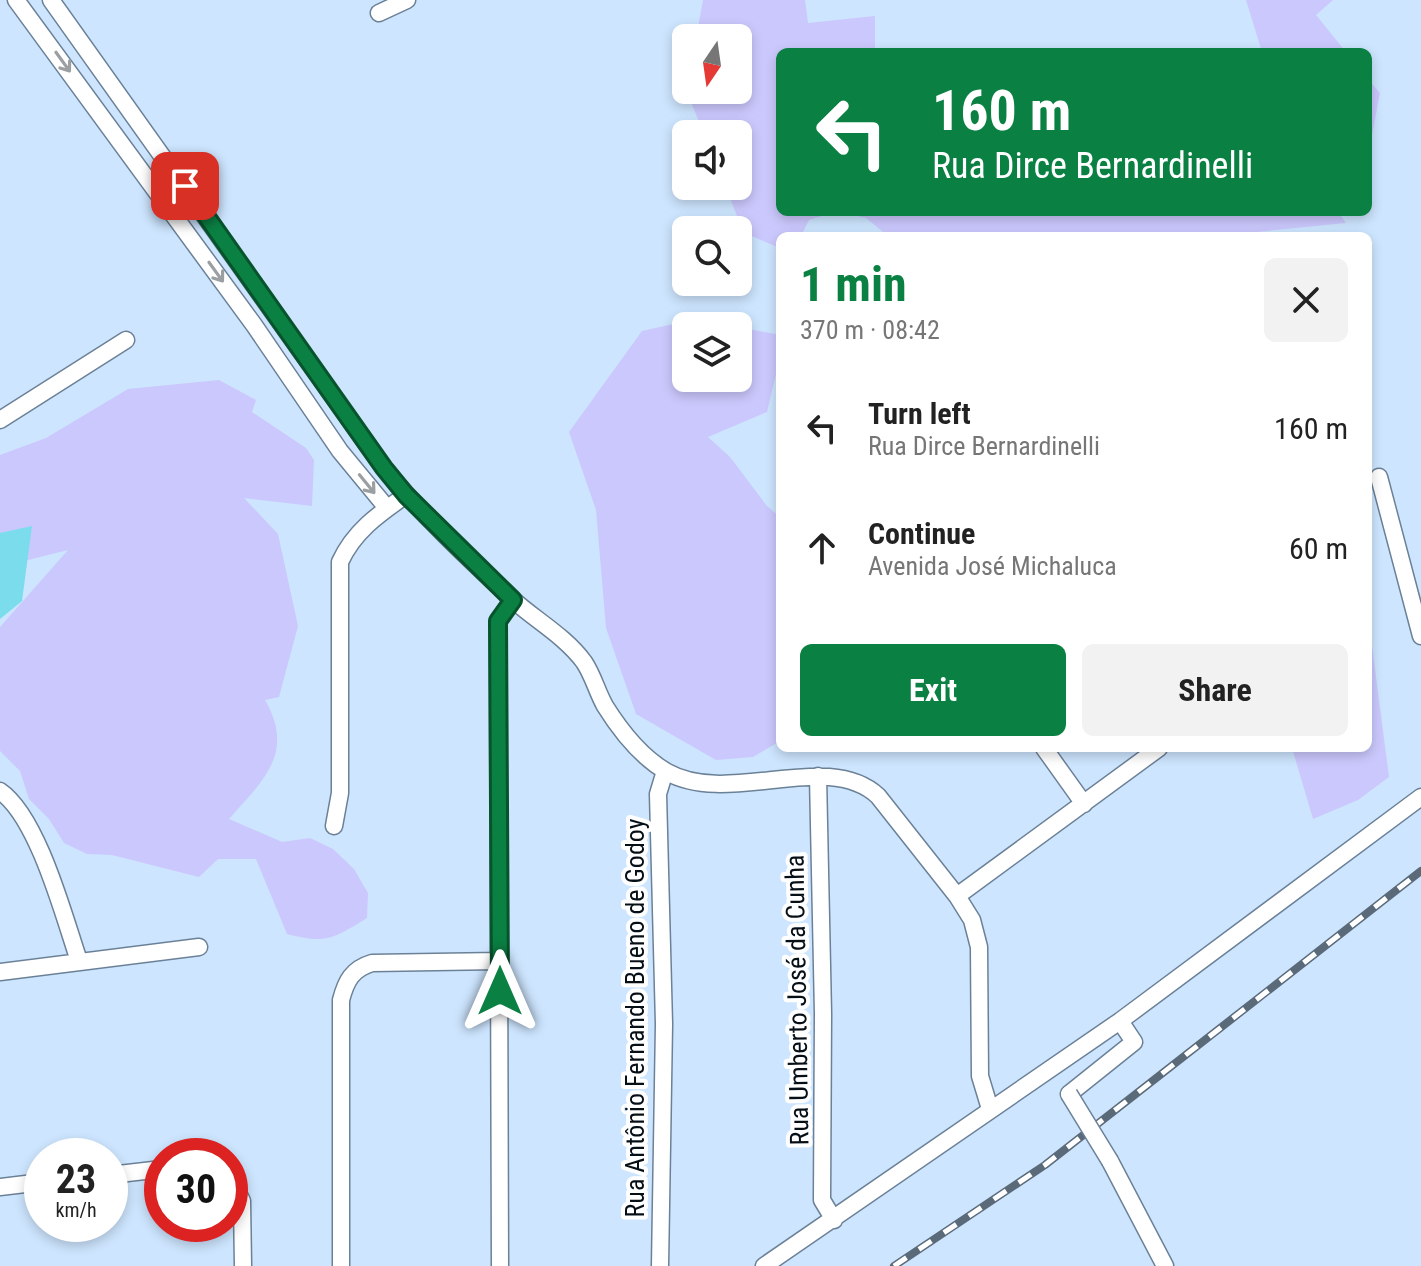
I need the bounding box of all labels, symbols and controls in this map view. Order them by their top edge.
north arrow [672,24,752,104]
map controls [672,24,752,392]
one-way arrow [54,51,71,72]
text: 160 m [932,78,1071,144]
icon: left [800,80,904,184]
button: sound [672,120,752,200]
text: Rua Dirce Bernardinelli [932,145,1253,187]
pin [151,152,219,220]
icon: arrive [163,164,207,208]
button: search [672,216,752,296]
text: 1 min [800,256,907,313]
button: close [1264,258,1348,342]
one-way arrow [208,261,224,283]
button: layers [672,312,752,392]
text: 370 m · 08:42 [800,315,940,345]
text: Turn left [868,396,971,431]
icon: left [800,406,844,450]
text: 160 m [1274,411,1348,446]
text: Rua Dirce Bernardinelli [868,431,1100,461]
one-way arrow [358,473,376,494]
text: Continue [868,516,975,551]
icon: ahead [800,526,844,570]
text: 60 m [1289,531,1348,566]
text: Avenida José Michaluca [868,551,1117,581]
button: Exit [800,644,1066,736]
button: Share [1082,644,1348,736]
street label: Rua Antônio Fernando Bueno de Godoy [620,818,650,1217]
street label: Rua Umberto José da Cunha [779,854,815,1146]
position arrow [458,949,542,1033]
speed limit sign: 30 [144,1138,248,1242]
text: 23 [56,1156,96,1203]
text: km/h [55,1198,97,1222]

